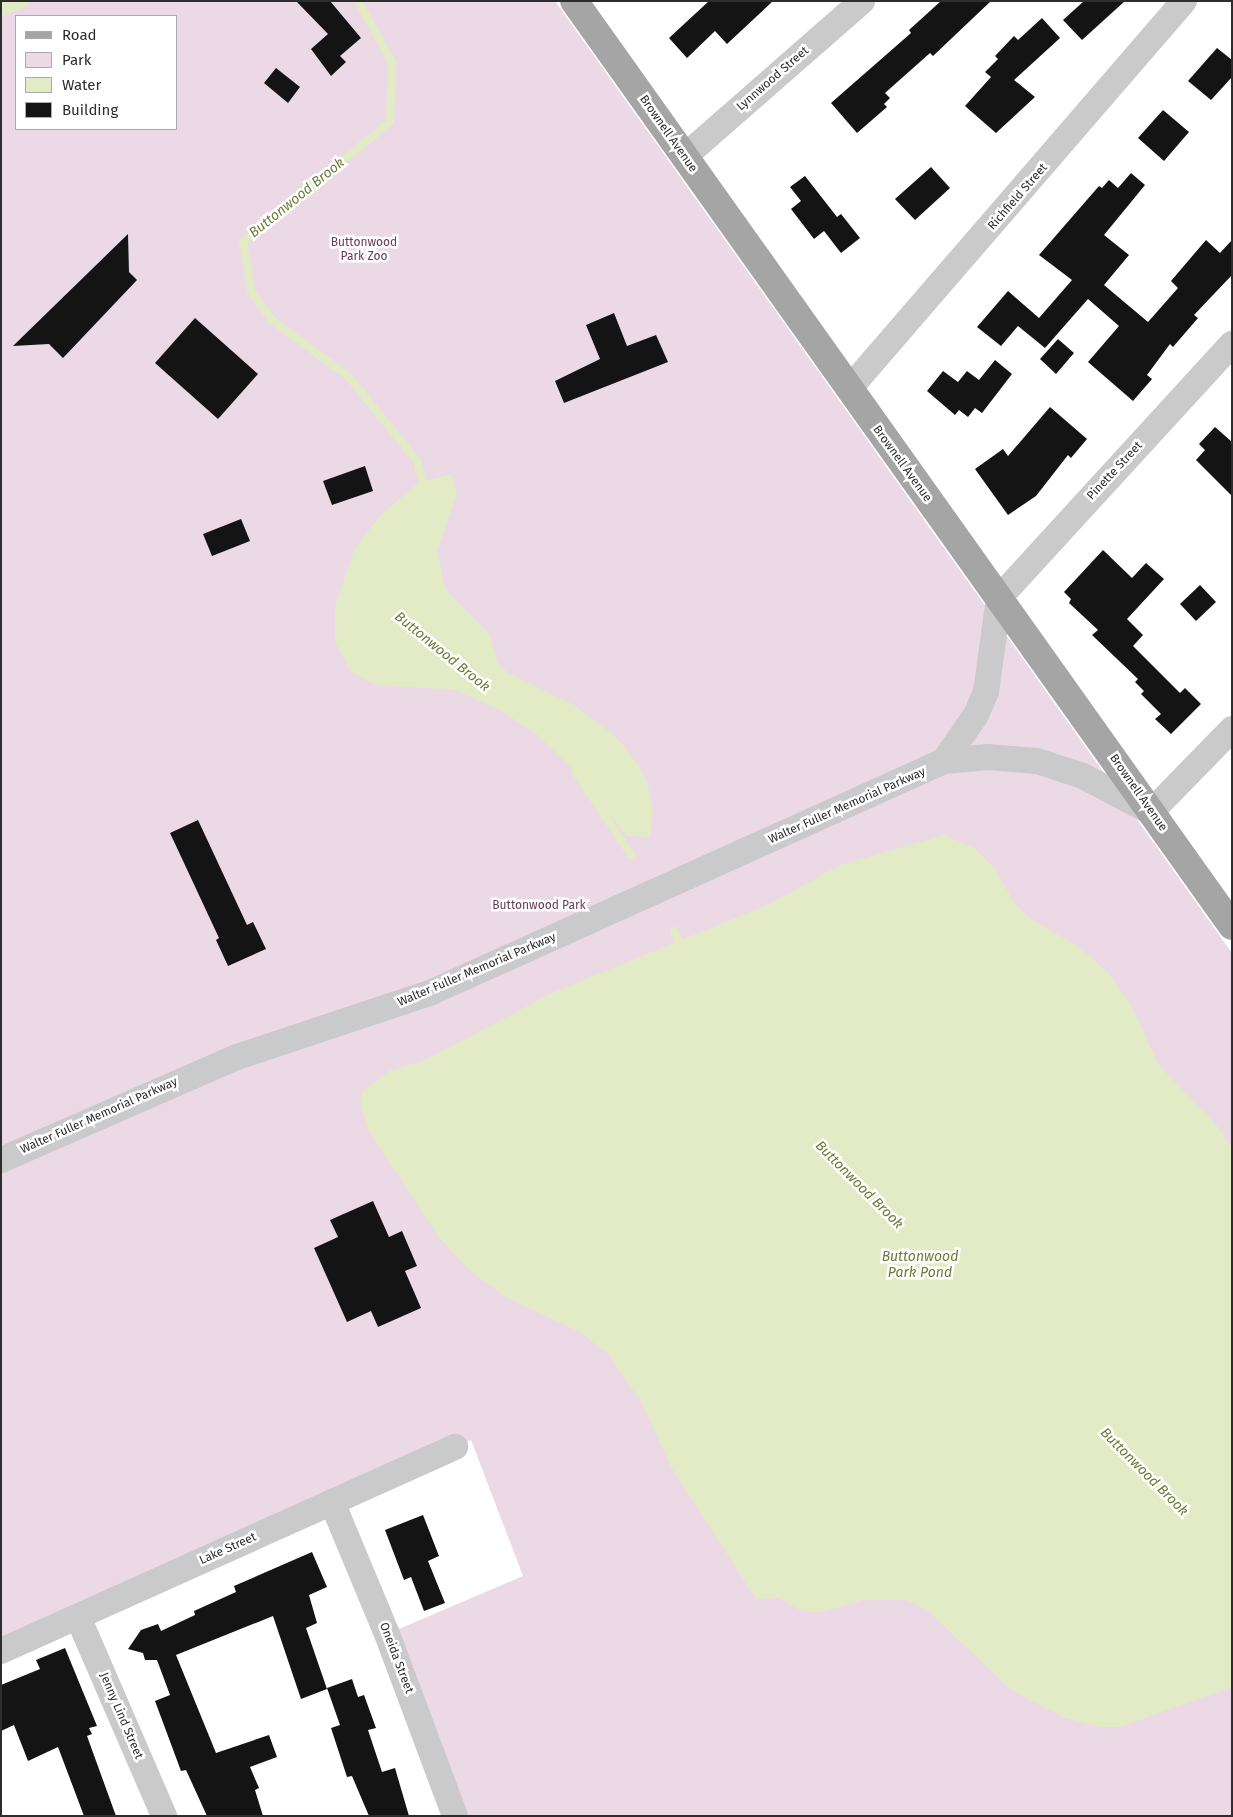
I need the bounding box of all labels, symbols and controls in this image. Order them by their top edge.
legend [15,15,178,130]
text: Road [62,26,97,44]
street label: Lynnwood Street [734,44,812,114]
text: Park [62,51,92,69]
text: Water [62,76,101,94]
street label: Brownell Avenue [636,93,700,175]
text: Building [62,101,118,119]
water label: Buttonwood Brook [246,154,348,242]
street label: Richfield Street [985,161,1051,233]
park label: Buttonwood Park Zoo [331,236,397,264]
street label: Brownell Avenue [869,423,935,505]
street label: Pinette Street [1084,439,1146,503]
water label: Buttonwood Brook [391,608,493,696]
street label: Brownell Avenue [1106,752,1170,834]
street label: Walter Fuller Memorial Parkway [766,765,928,847]
park label: Buttonwood Park [492,899,586,913]
street label: Walter Fuller Memorial Parkway [396,930,558,1010]
street label: Walter Fuller Memorial Parkway [18,1075,180,1157]
water label: Buttonwood Brook [812,1138,906,1232]
water label: Buttonwood Park Pond [882,1249,958,1282]
water label: Buttonwood Brook [1097,1425,1191,1519]
street label: Lake Street [197,1530,259,1568]
street label: Oneida Street [376,1621,416,1695]
street label: Jenny Lind Street [96,1671,146,1761]

